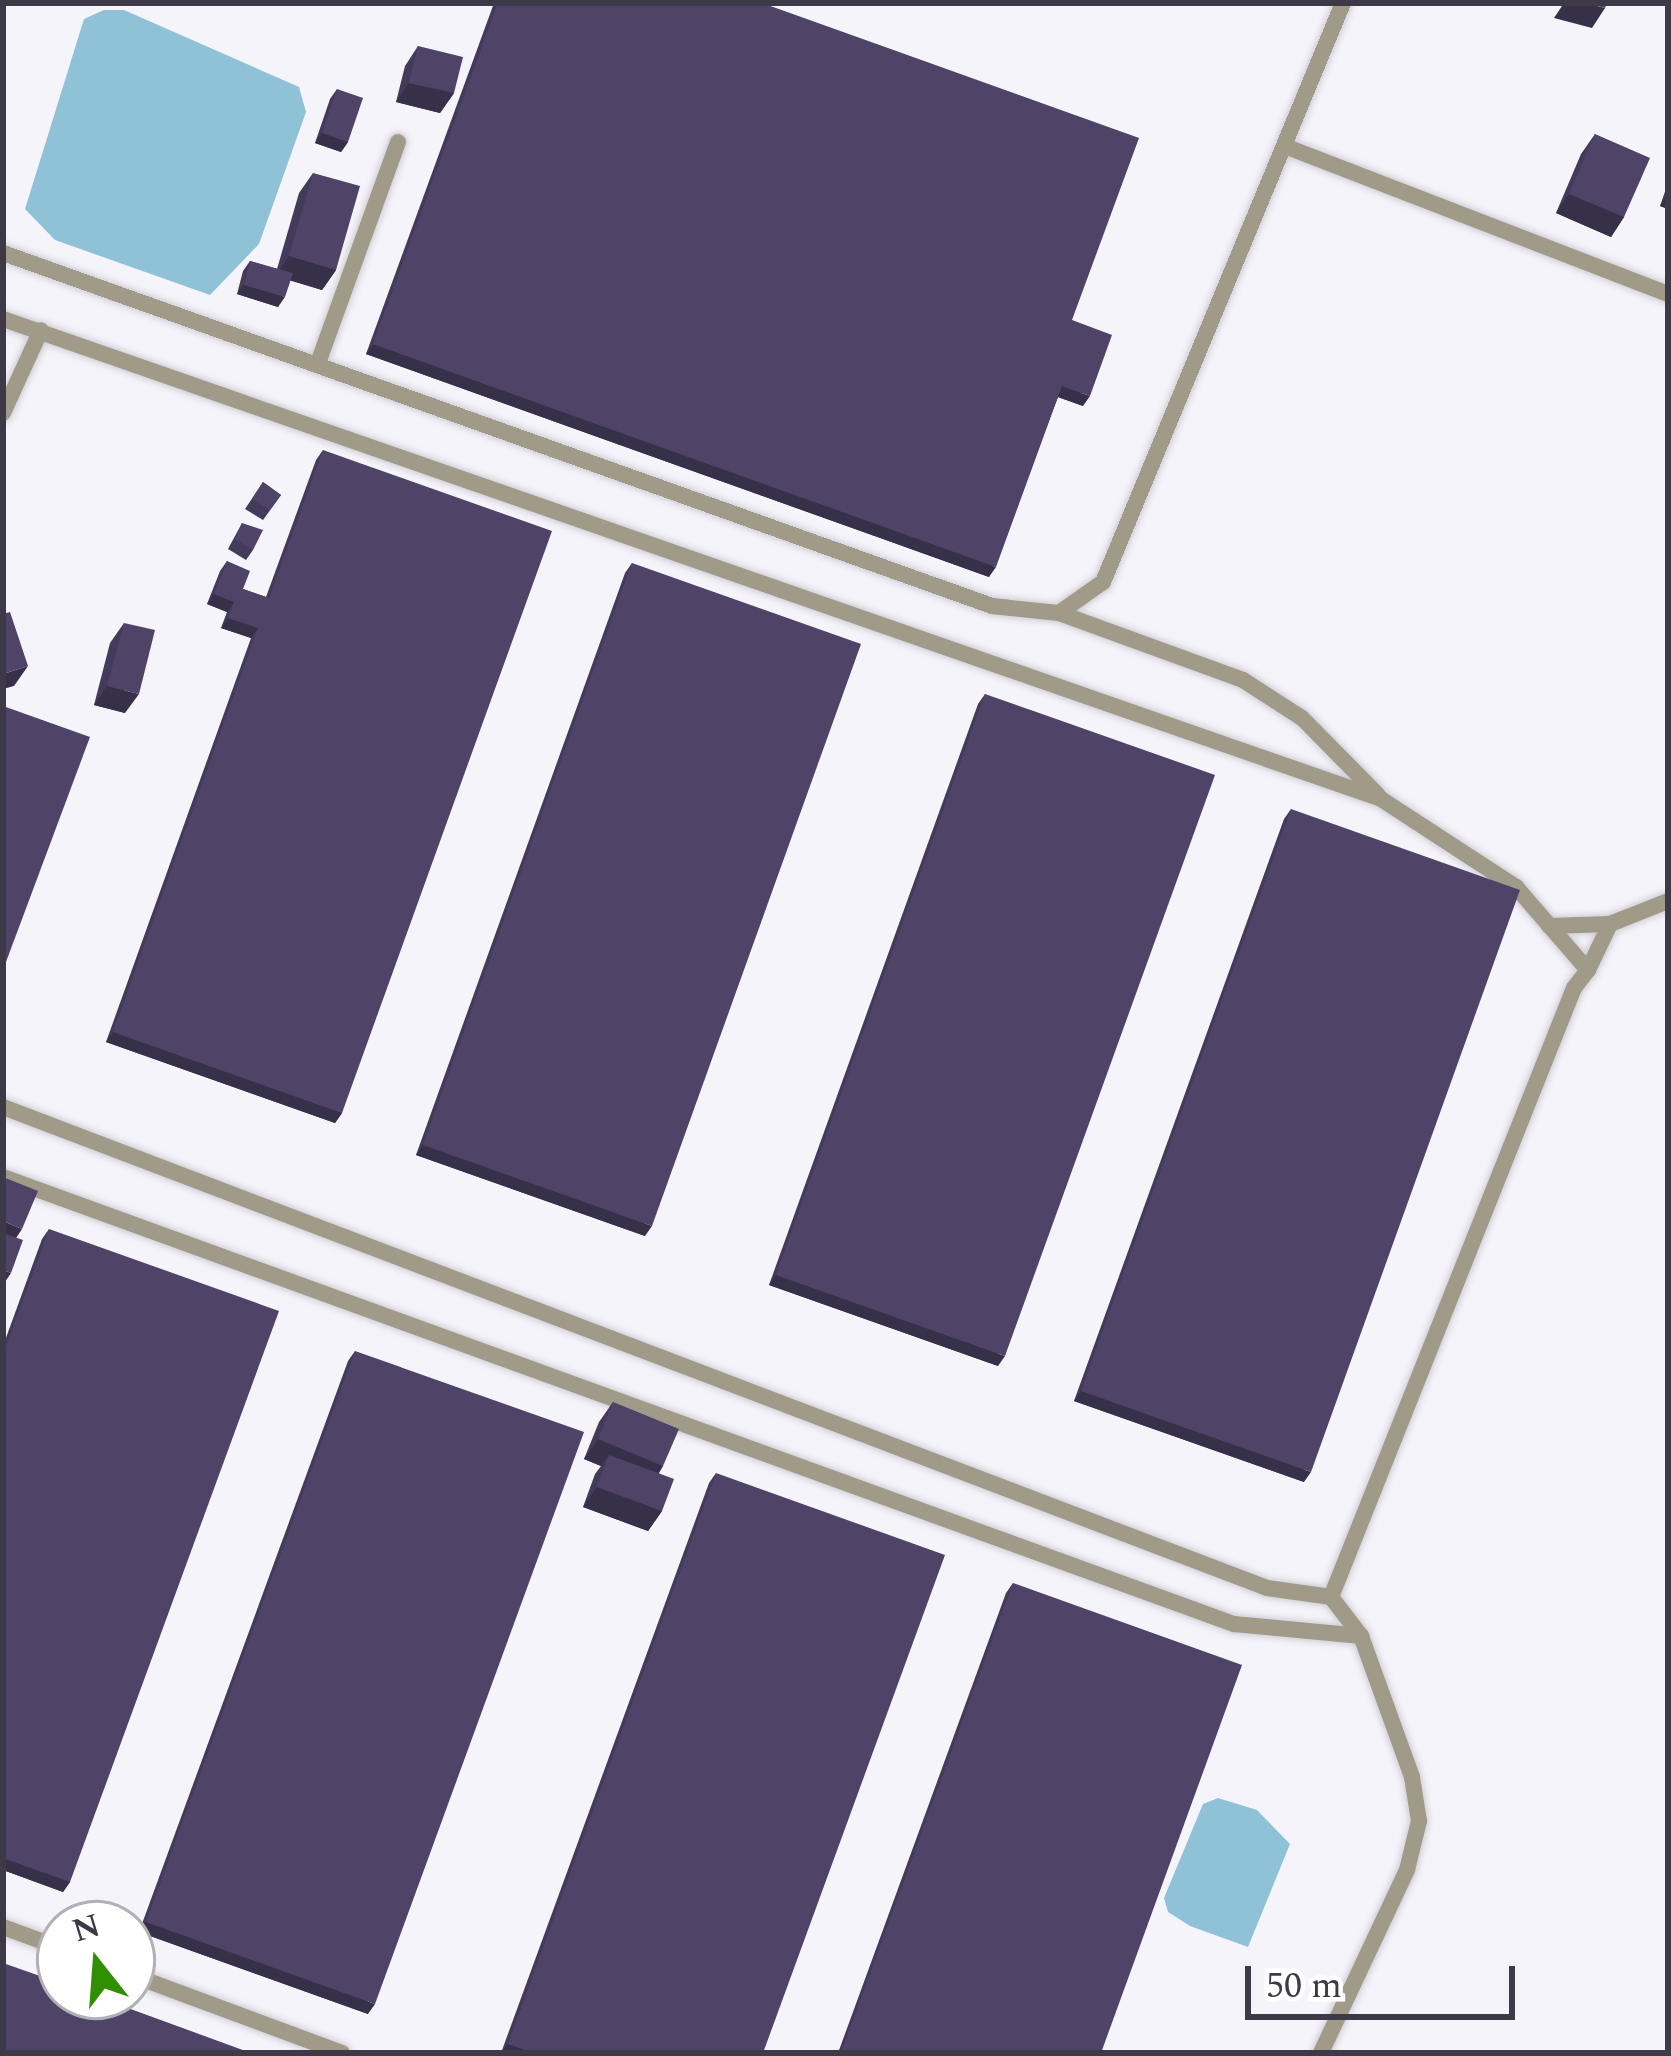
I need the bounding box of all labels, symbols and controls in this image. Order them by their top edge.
north arrow [36,1900,156,2020]
text: N [66,1901,107,1956]
scale bar [1251,1942,1521,2016]
text: 50 m [1266,1959,1342,2014]

